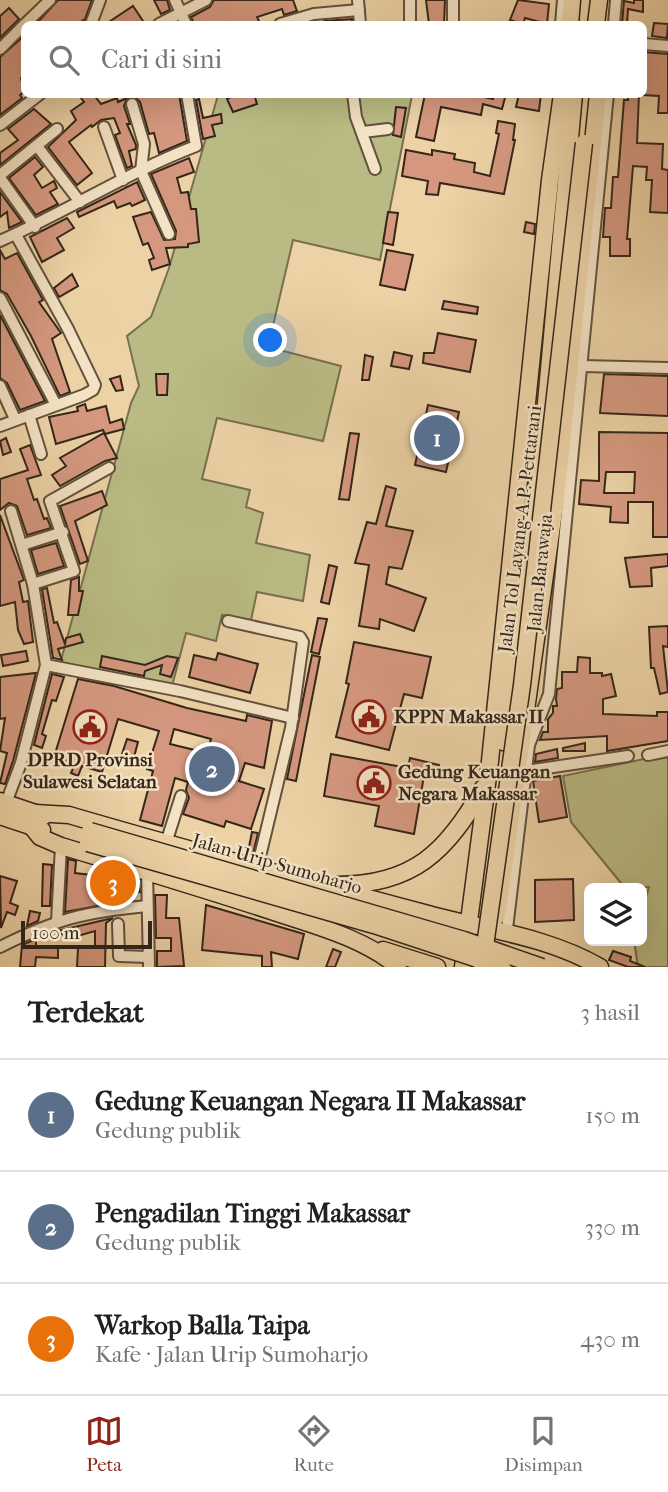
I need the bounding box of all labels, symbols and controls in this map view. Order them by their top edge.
search box [21,21,647,98]
icon: search [45,41,83,79]
text: Cari di sini [101,44,222,75]
your location [253,323,287,357]
street label: Jalan Tol Layang A.P. Pettarani [494,404,546,656]
pin: 1 [414,412,460,464]
street label: Jalan Barawaja [523,513,557,635]
public building icon: KPPN Makassar II [350,698,388,736]
place label: KPPN Makassar II [394,706,544,728]
public building icon: DPRD Provinsi Sulawesi Selatan [71,708,109,746]
pin: 2 [189,743,235,795]
place label: DPRD Provinsi Sulawesi Selatan [23,749,158,793]
place label: Gedung Keuangan Negara Makassar [398,761,551,805]
public building icon: Gedung Keuangan Negara Makassar [355,764,393,802]
street label: Jalan Urip Sumoharjo [188,829,365,899]
pin: 3 [90,857,136,909]
map controls [584,883,647,946]
button: layers [584,883,647,946]
scale bar [21,918,152,950]
text: 100 m [32,922,80,944]
text: Terdekat [28,995,144,1030]
text: 3 hasil [580,999,640,1026]
text: Gedung Keuangan Negara II Makassar [95,1086,525,1117]
text: 1 [47,1102,55,1129]
text: 150 m [585,1102,640,1129]
text: Gedung publik [95,1117,241,1144]
text: Pengadilan Tinggi Makassar [95,1198,410,1229]
text: 2 [45,1214,57,1241]
text: 330 m [584,1214,640,1241]
text: Gedung publik [95,1229,241,1256]
text: Warkop Balla Taipa [95,1310,310,1341]
text: 3 [46,1326,56,1353]
text: 430 m [580,1326,640,1353]
text: Kafe · Jalan Urip Sumoharjo [95,1341,368,1368]
tab: Peta [85,1412,123,1476]
tab: Rute [293,1412,334,1476]
tab: Disimpan [504,1412,583,1476]

